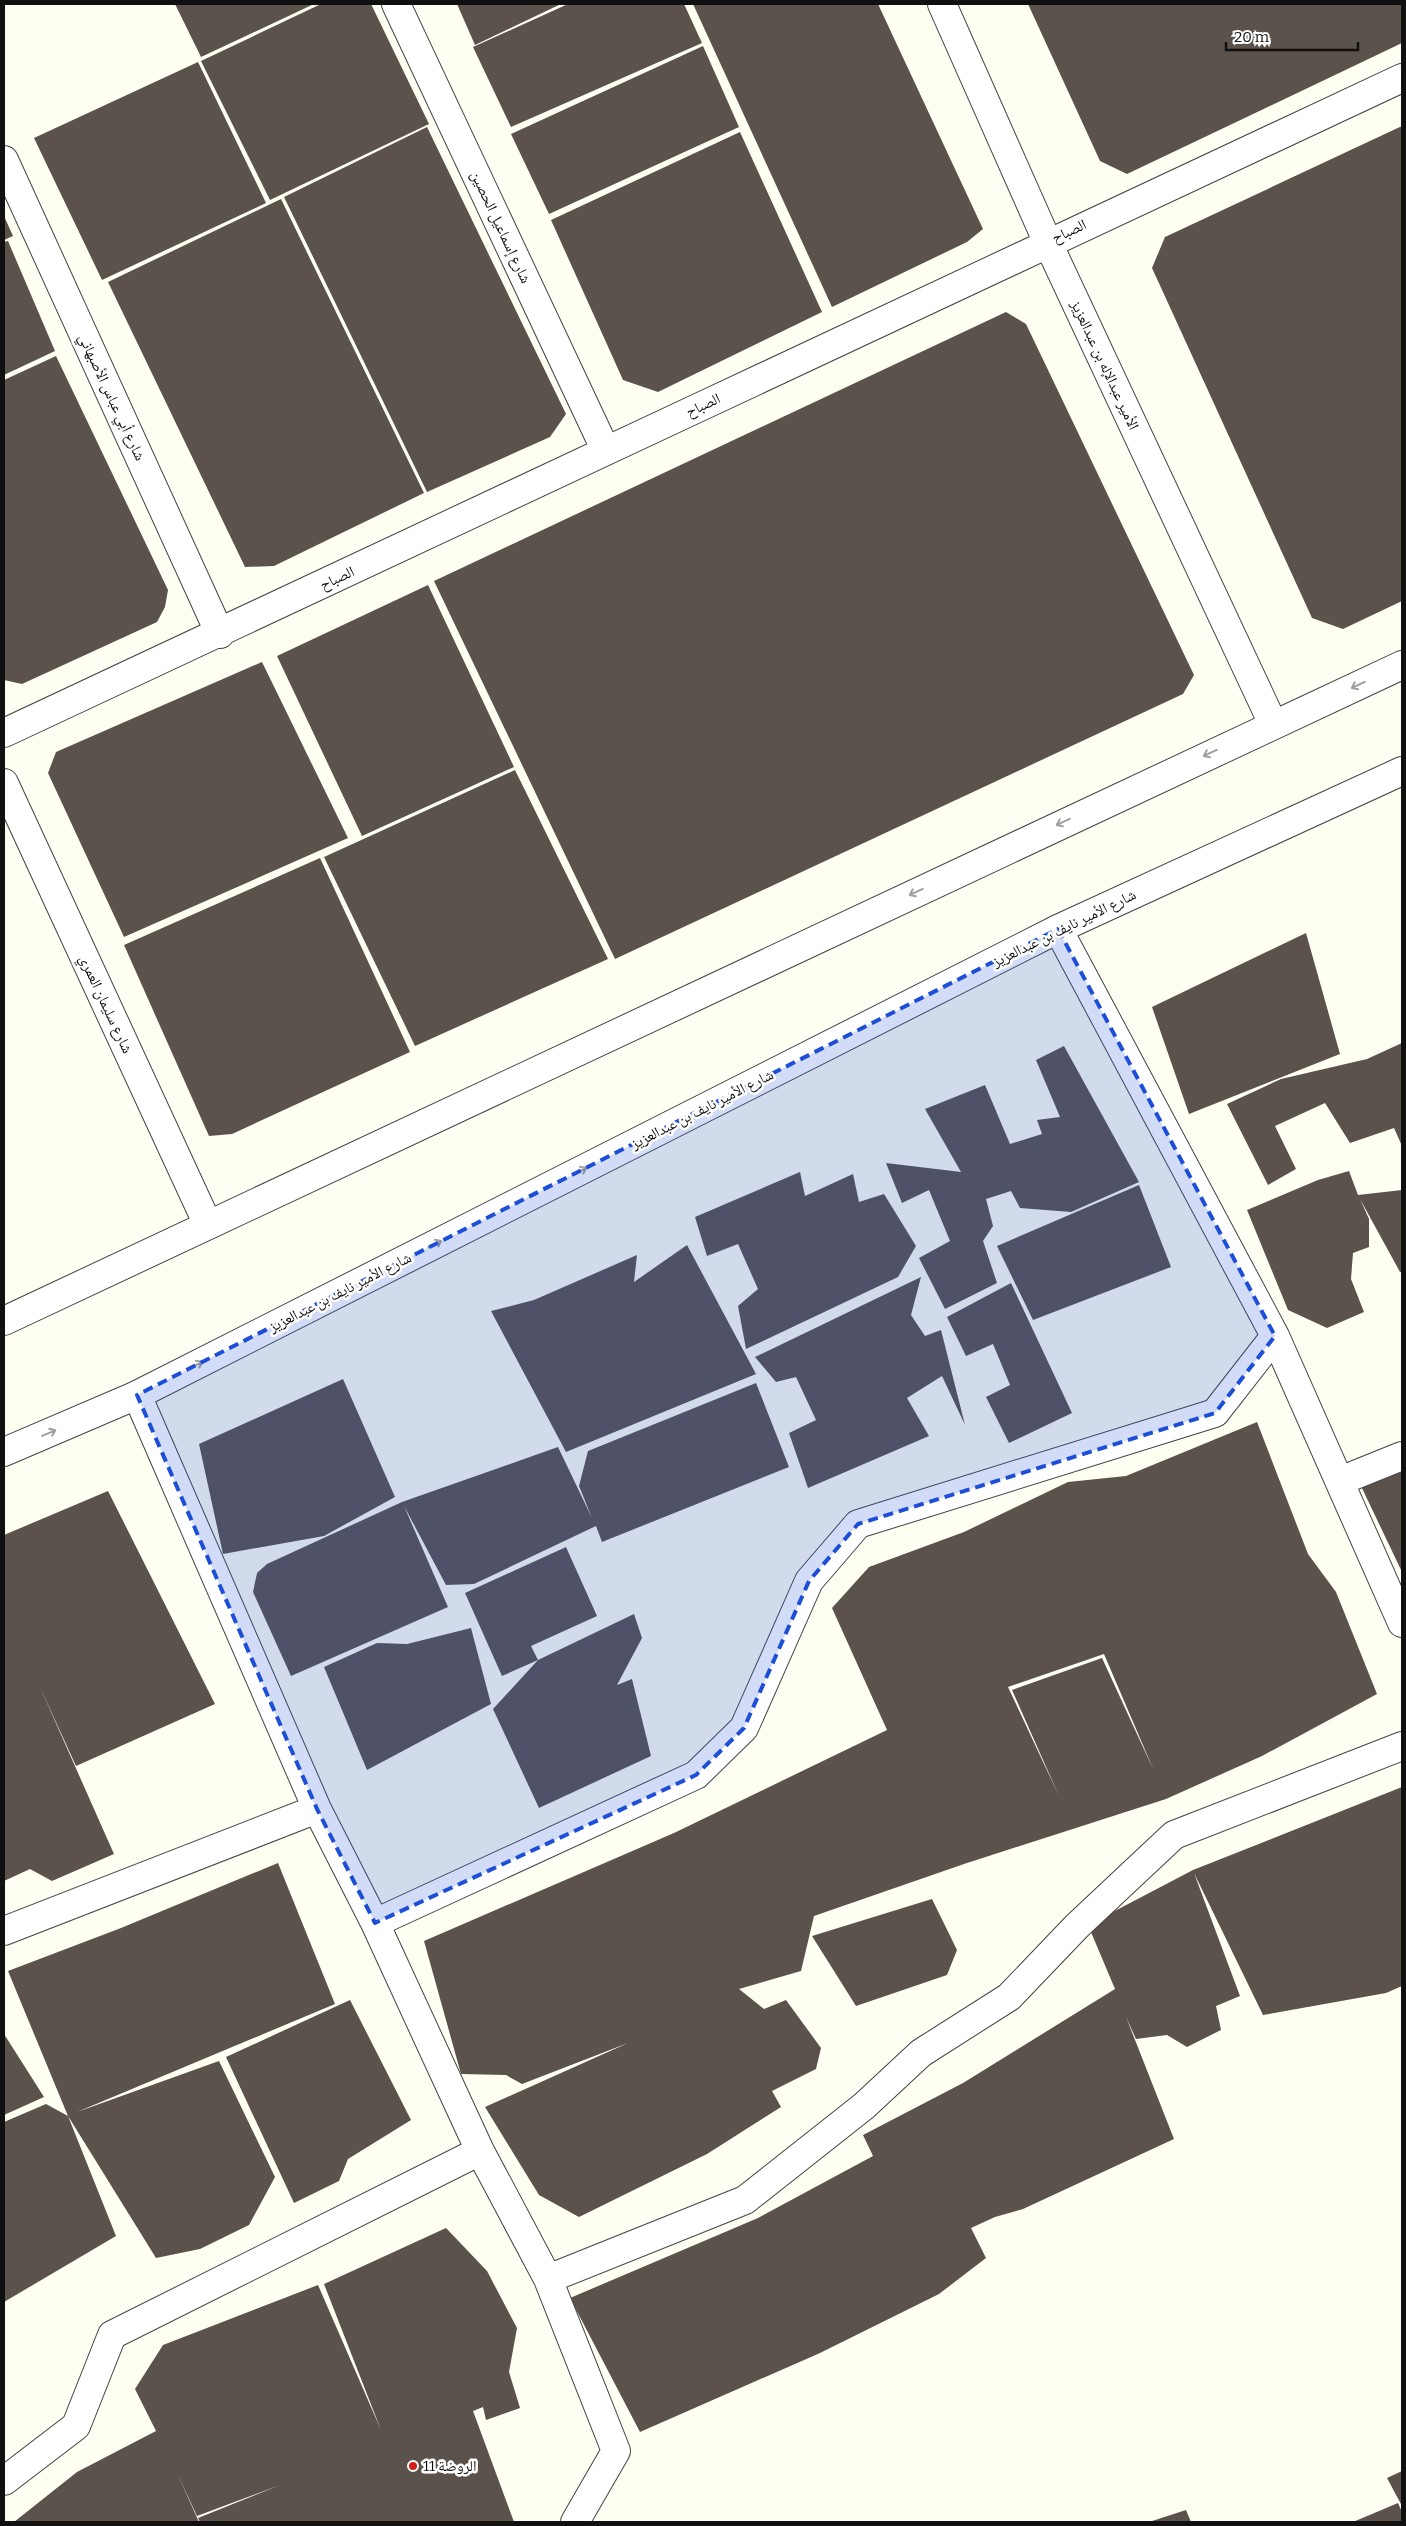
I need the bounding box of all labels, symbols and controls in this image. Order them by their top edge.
scale bar [1226,20,1358,52]
text: 20 m [1234,28,1270,46]
street label: شارع إسماعيل الحصين [466,168,535,287]
street label: الصباح [1049,215,1090,248]
street label: الأمير عبدالإله بن عبدالعزيز [1066,296,1143,433]
street label: شارع أبي عباس الأصبهاني [72,331,149,465]
street label: الصباح [683,389,724,422]
street label: الصباح [317,562,358,595]
one-way arrow [1351,681,1366,690]
one-way arrow [1203,749,1218,759]
one-way arrow [1056,818,1071,828]
street label: شارع الأمير نايف بن عبدالعزيز [988,885,1139,972]
one-way arrow [909,887,924,897]
street label: شارع سليمان العمري [73,952,137,1057]
street label: شارع الأمير نايف بن عبدالعزيز [627,1065,777,1154]
one-way arrow [572,1166,587,1175]
one-way arrow [427,1239,442,1248]
street label: شارع الأمير نايف بن عبدالعزيز [265,1248,415,1337]
one-way arrow [188,1360,203,1369]
one-way arrow [41,1427,56,1437]
place label: الروضة 11 [423,2457,477,2475]
marker: الروضة 11 [407,2460,419,2472]

